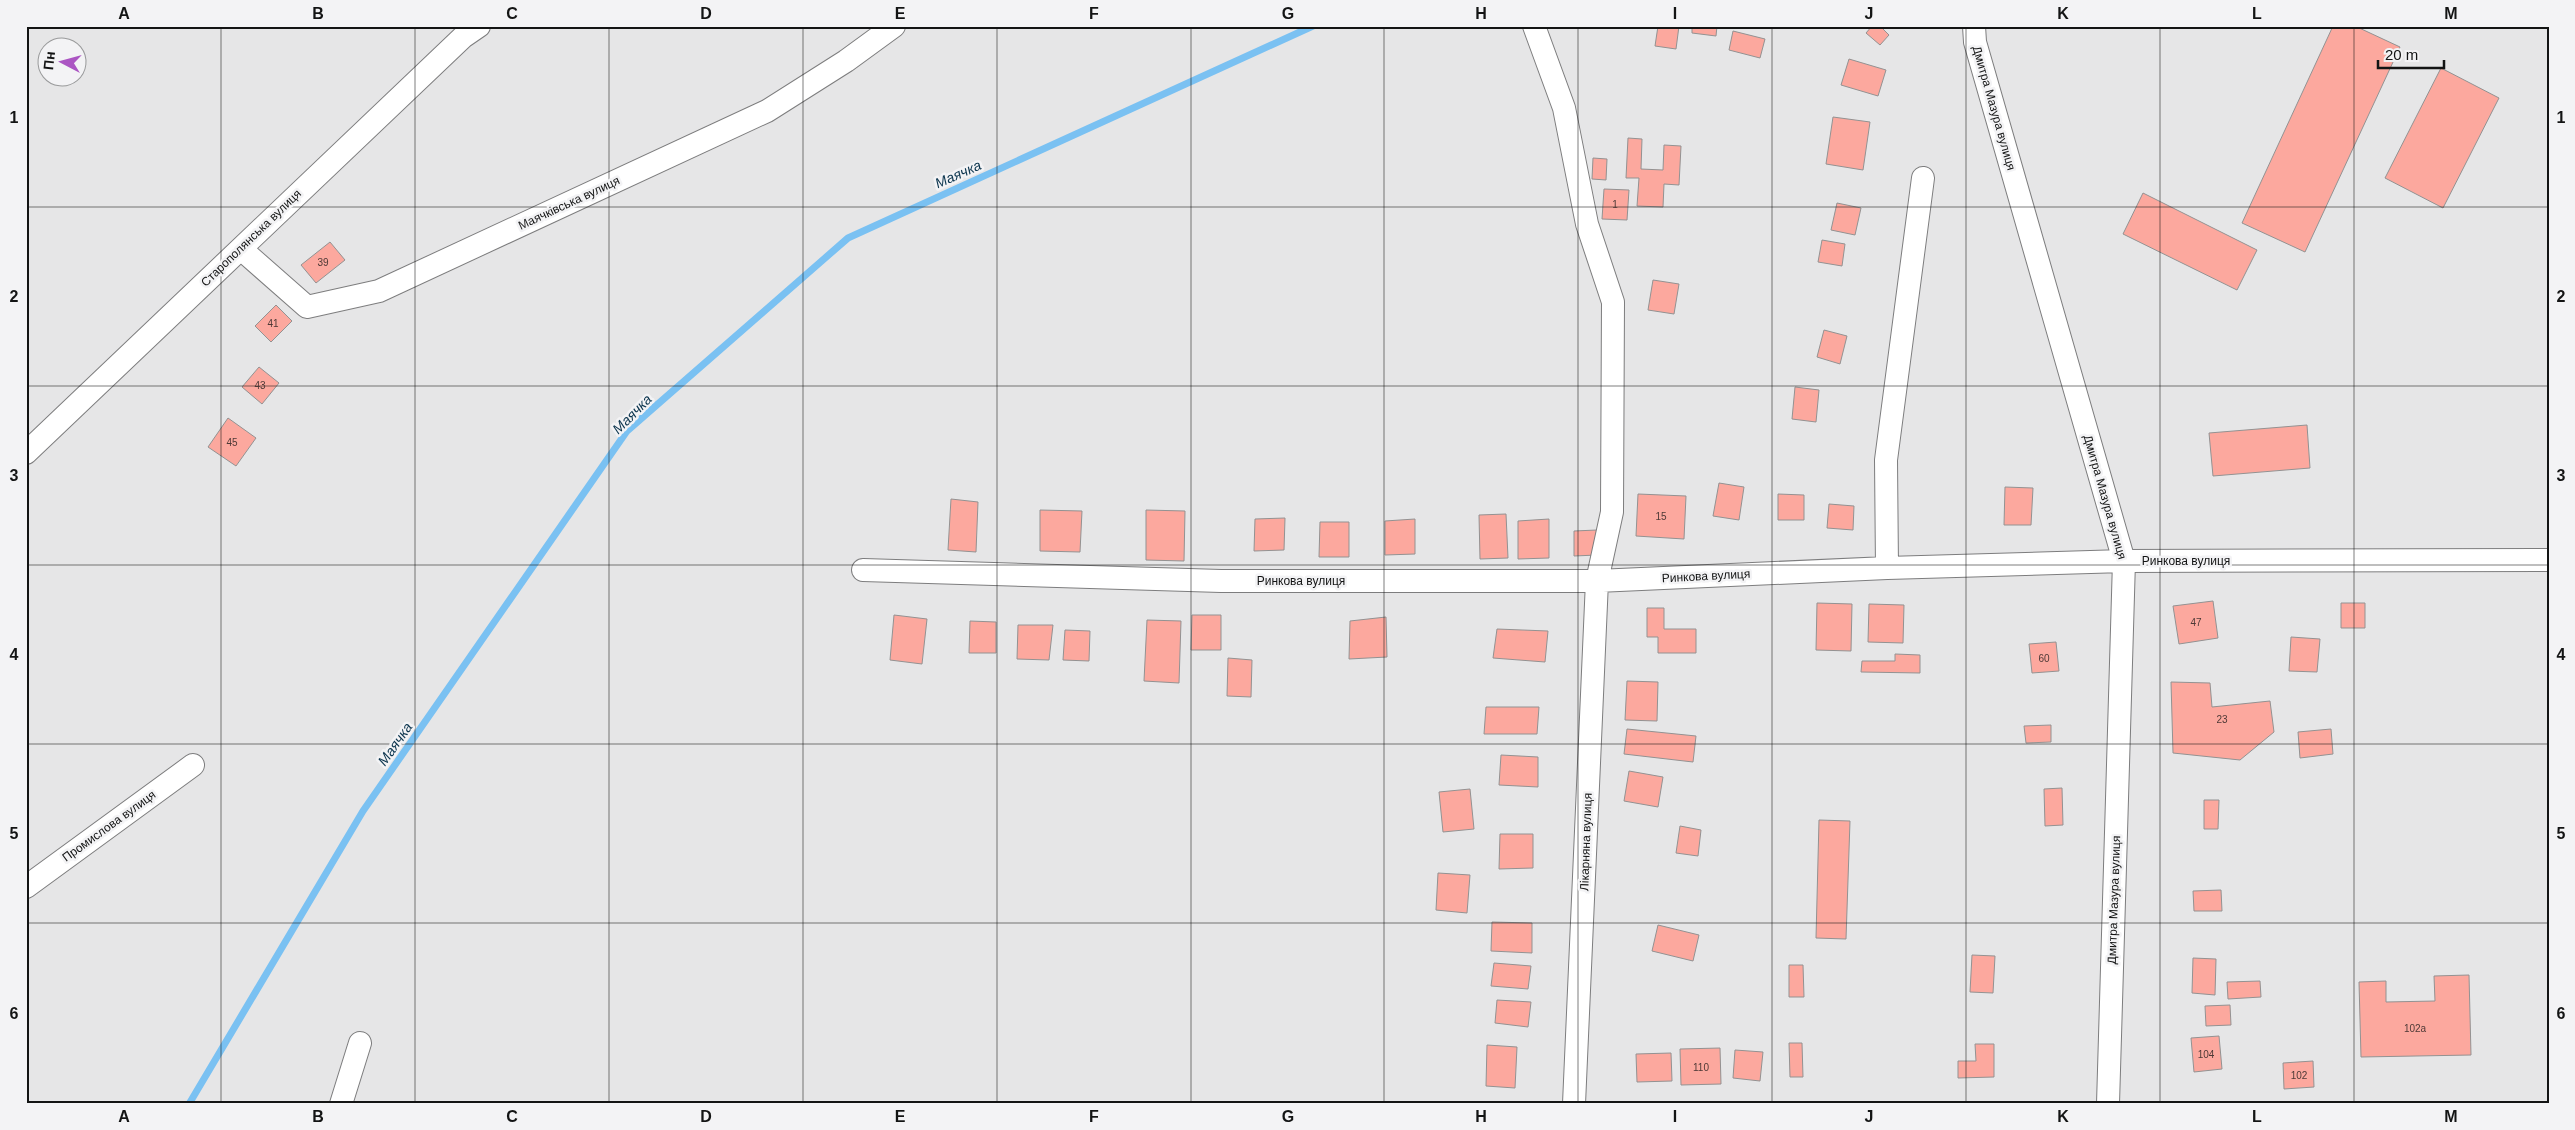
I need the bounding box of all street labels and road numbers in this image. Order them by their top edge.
street label: Дмитра Мазура вулиця [1970,44,2018,172]
street label: Маячківська вулиця [516,173,622,233]
street label: Старополянська вулиця [198,186,304,290]
street label: Дмитра Мазура вулиця [2081,433,2129,561]
street label: Ринкова вулиця [2142,554,2230,568]
street label: Ринкова вулиця [1661,567,1751,585]
street label: Ринкова вулиця [1257,574,1345,588]
street label: Промислова вулиця [60,787,158,865]
street label: Лікарняна вулиця [1577,793,1595,891]
street label: Дмитра Мазура вулиця [2105,835,2123,965]

